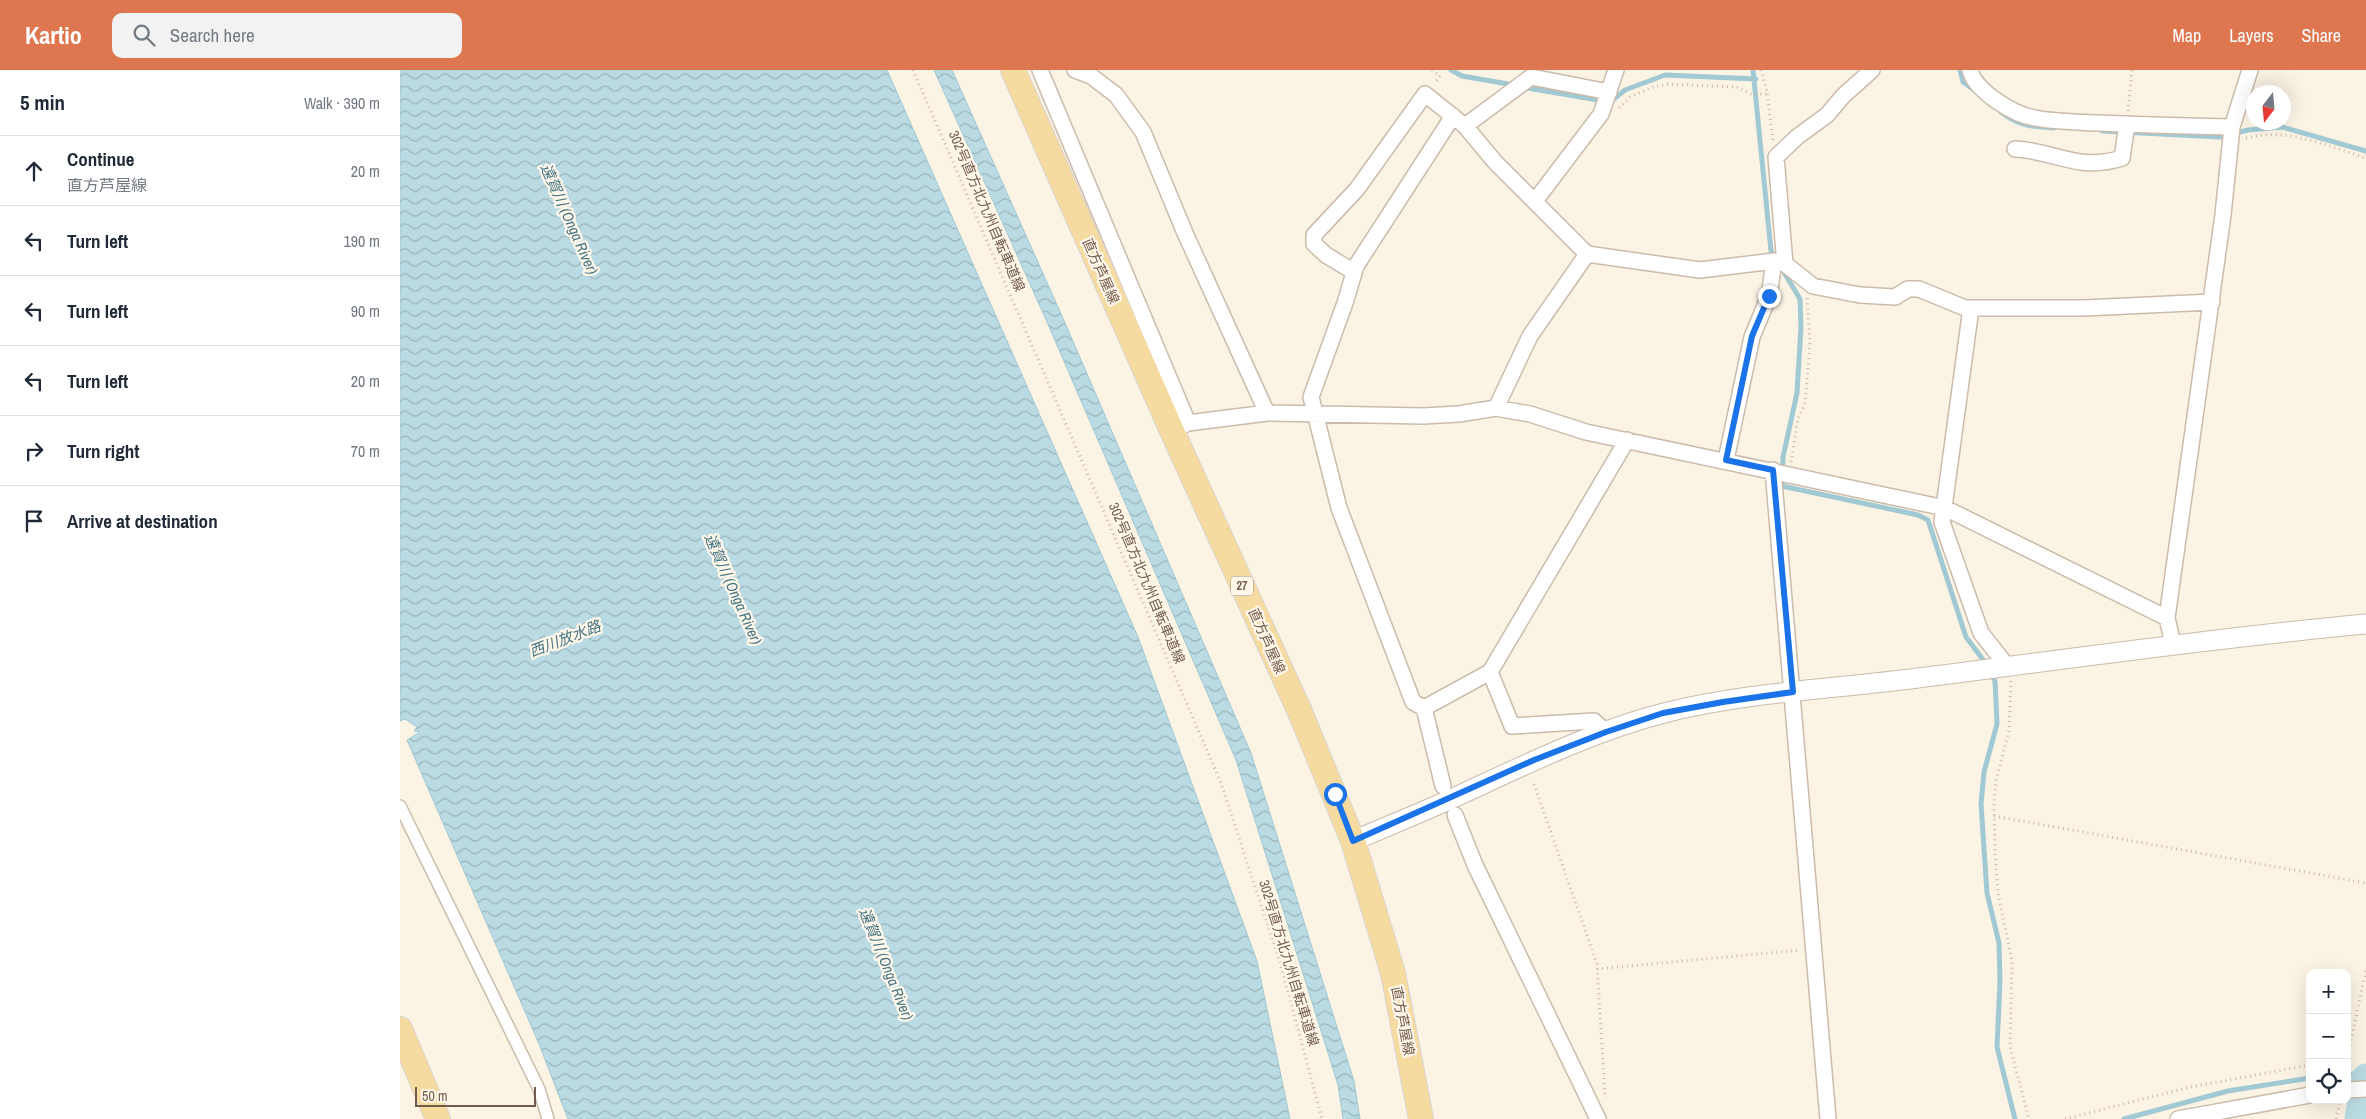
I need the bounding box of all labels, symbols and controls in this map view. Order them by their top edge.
search box [112,13,462,58]
text: Kartio [25,19,82,51]
icon: search [130,21,158,49]
text: Search here [170,22,255,48]
text: Map [2173,23,2201,48]
text: Layers [2229,23,2274,48]
text: Share [2302,23,2341,48]
north arrow [2246,85,2291,130]
text: 5 min [20,88,65,117]
text: Walk · 390 m [304,92,380,114]
street label: 302号直方北九州自転車道線 [945,128,1029,294]
text: Continue [67,146,135,172]
icon: ahead [20,157,48,185]
text: 20 m [351,160,380,182]
water label: 遠賀川 (Onga River) [536,160,603,278]
text: 直方芦屋線 [67,174,147,196]
icon: left [20,227,48,255]
text: Turn left [67,228,128,254]
text: 190 m [344,230,380,252]
street label: 直方芦屋線 [1079,235,1123,307]
route end [1758,285,1781,308]
icon: left [20,297,48,325]
text: Turn left [67,298,128,324]
text: 90 m [351,300,380,322]
icon: left [20,367,48,395]
text: Turn left [67,368,128,394]
text: 20 m [351,370,380,392]
icon: right [20,437,48,465]
text: Turn right [67,438,139,464]
text: 70 m [351,440,380,462]
street label: 302号直方北九州自転車道線 [1105,500,1189,666]
icon: arrive [20,507,48,535]
text: Arrive at destination [67,508,218,534]
water label: 遠賀川 (Onga River) [700,530,767,648]
road number: 27 [1231,576,1253,596]
street label: 直方芦屋線 [1245,605,1289,677]
water label: 西川放水路 [526,615,605,662]
route start [1324,783,1347,806]
street label: 302号直方北九州自転車道線 [1255,878,1323,1048]
water label: 遠賀川 (Onga River) [854,904,919,1023]
map controls [2306,969,2351,1104]
button: + [2306,969,2351,1014]
street label: 直方芦屋線 [1387,985,1419,1057]
button: − [2306,1014,2351,1059]
button: locate [2306,1059,2351,1104]
scale bar [415,1084,536,1107]
text: 50 m [422,1087,448,1105]

